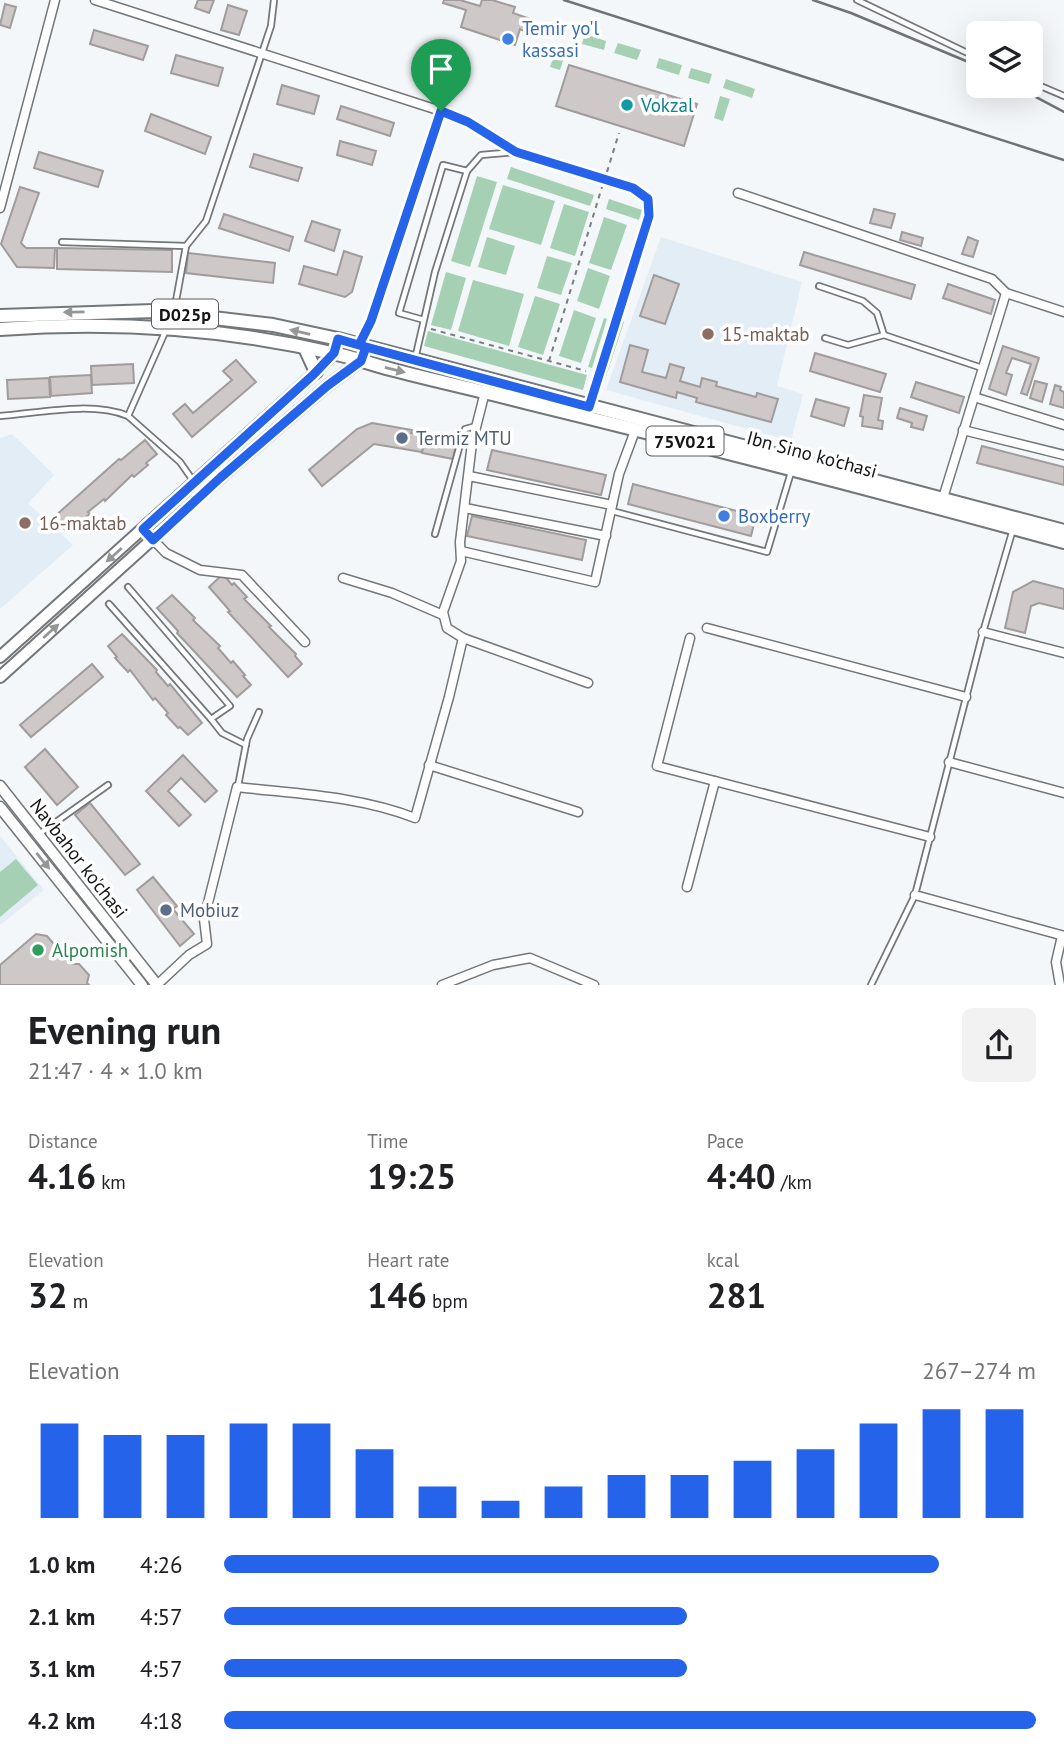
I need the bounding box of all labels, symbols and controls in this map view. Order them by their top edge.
place label: Temir yo'l kassasi [522,16,600,62]
map controls [966,21,1043,98]
button: layers [966,21,1043,98]
marker: Temir yo'l kassasi [500,31,516,47]
pin [411,39,471,111]
icon: arrive [422,50,460,88]
place label: Vokzal [640,93,694,117]
marker: Vokzal [619,97,635,113]
road number: D025p [152,300,218,328]
one-way arrow [63,306,85,318]
place label: 15-maktab [722,322,810,346]
one-way arrow [289,326,311,337]
marker: 15-maktab [700,326,716,342]
one-way arrow [384,365,406,376]
street label: Ibn Sino ko'chasi [744,425,880,483]
place label: Termiz MTU [416,426,512,450]
road number: 75V021 [646,426,724,456]
marker: Termiz MTU [394,430,410,446]
place label: Boxberry [738,504,810,528]
marker: Boxberry [716,508,732,524]
place label: 16-maktab [39,511,127,535]
marker: 16-maktab [17,515,33,531]
one-way arrow [105,547,123,563]
one-way arrow [42,624,59,639]
street label: Navbahor ko'chasi [25,794,133,922]
one-way arrow [35,851,50,869]
place label: Mobiuz [180,898,239,922]
marker: Mobiuz [158,902,174,918]
place label: Alpomish [52,938,128,962]
marker: Alpomish [30,942,46,958]
text: Evening run [28,1005,221,1054]
button: share [962,1008,1036,1082]
text: 21:47 · 4 × 1.0 km [28,1056,203,1085]
text: Distance [28,1129,98,1153]
text: Time [367,1129,408,1153]
text: Pace [707,1129,744,1153]
text: 4.16 [28,1153,96,1199]
text: 19:25 [367,1153,456,1199]
text: 4:40 [707,1153,776,1199]
text: km [96,1170,126,1194]
text: /km [776,1170,812,1194]
text: Elevation [28,1248,104,1272]
text: Heart rate [367,1248,449,1272]
text: kcal [707,1248,739,1272]
text: 32 [28,1272,68,1318]
text: 146 [367,1272,427,1318]
text: 281 [707,1272,766,1318]
text: m [68,1289,88,1313]
text: bpm [427,1289,468,1313]
text: Elevation [28,1356,120,1385]
text: 267–274 m [922,1356,1036,1385]
text: 1.0 km [28,1550,95,1579]
text: 4:26 [140,1550,183,1579]
text: 2.1 km [28,1602,95,1631]
text: 4:57 [140,1602,183,1631]
text: 3.1 km [28,1654,95,1683]
text: 4:57 [140,1654,183,1683]
text: 4.2 km [28,1706,95,1735]
text: 4:18 [140,1706,183,1735]

